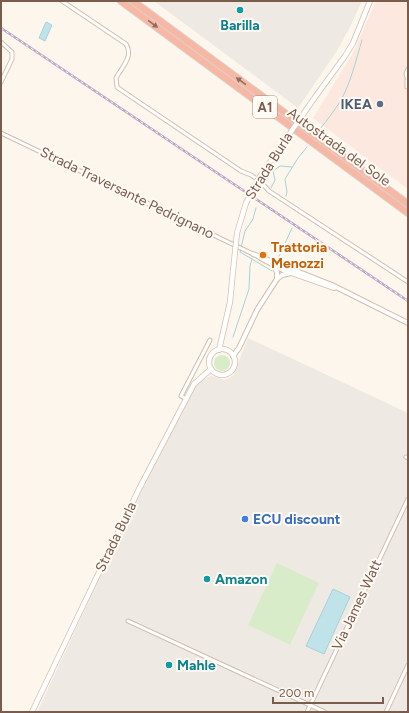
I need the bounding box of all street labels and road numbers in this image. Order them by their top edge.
road number: A1 [253,96,277,118]
street label: Autostrada del Sole [284,104,394,190]
street label: Strada Burla [242,129,296,203]
street label: Strada Traversante Pedrignano [37,143,217,243]
street label: Strada Burla [92,499,140,575]
street label: Via James Watt [329,557,385,653]

